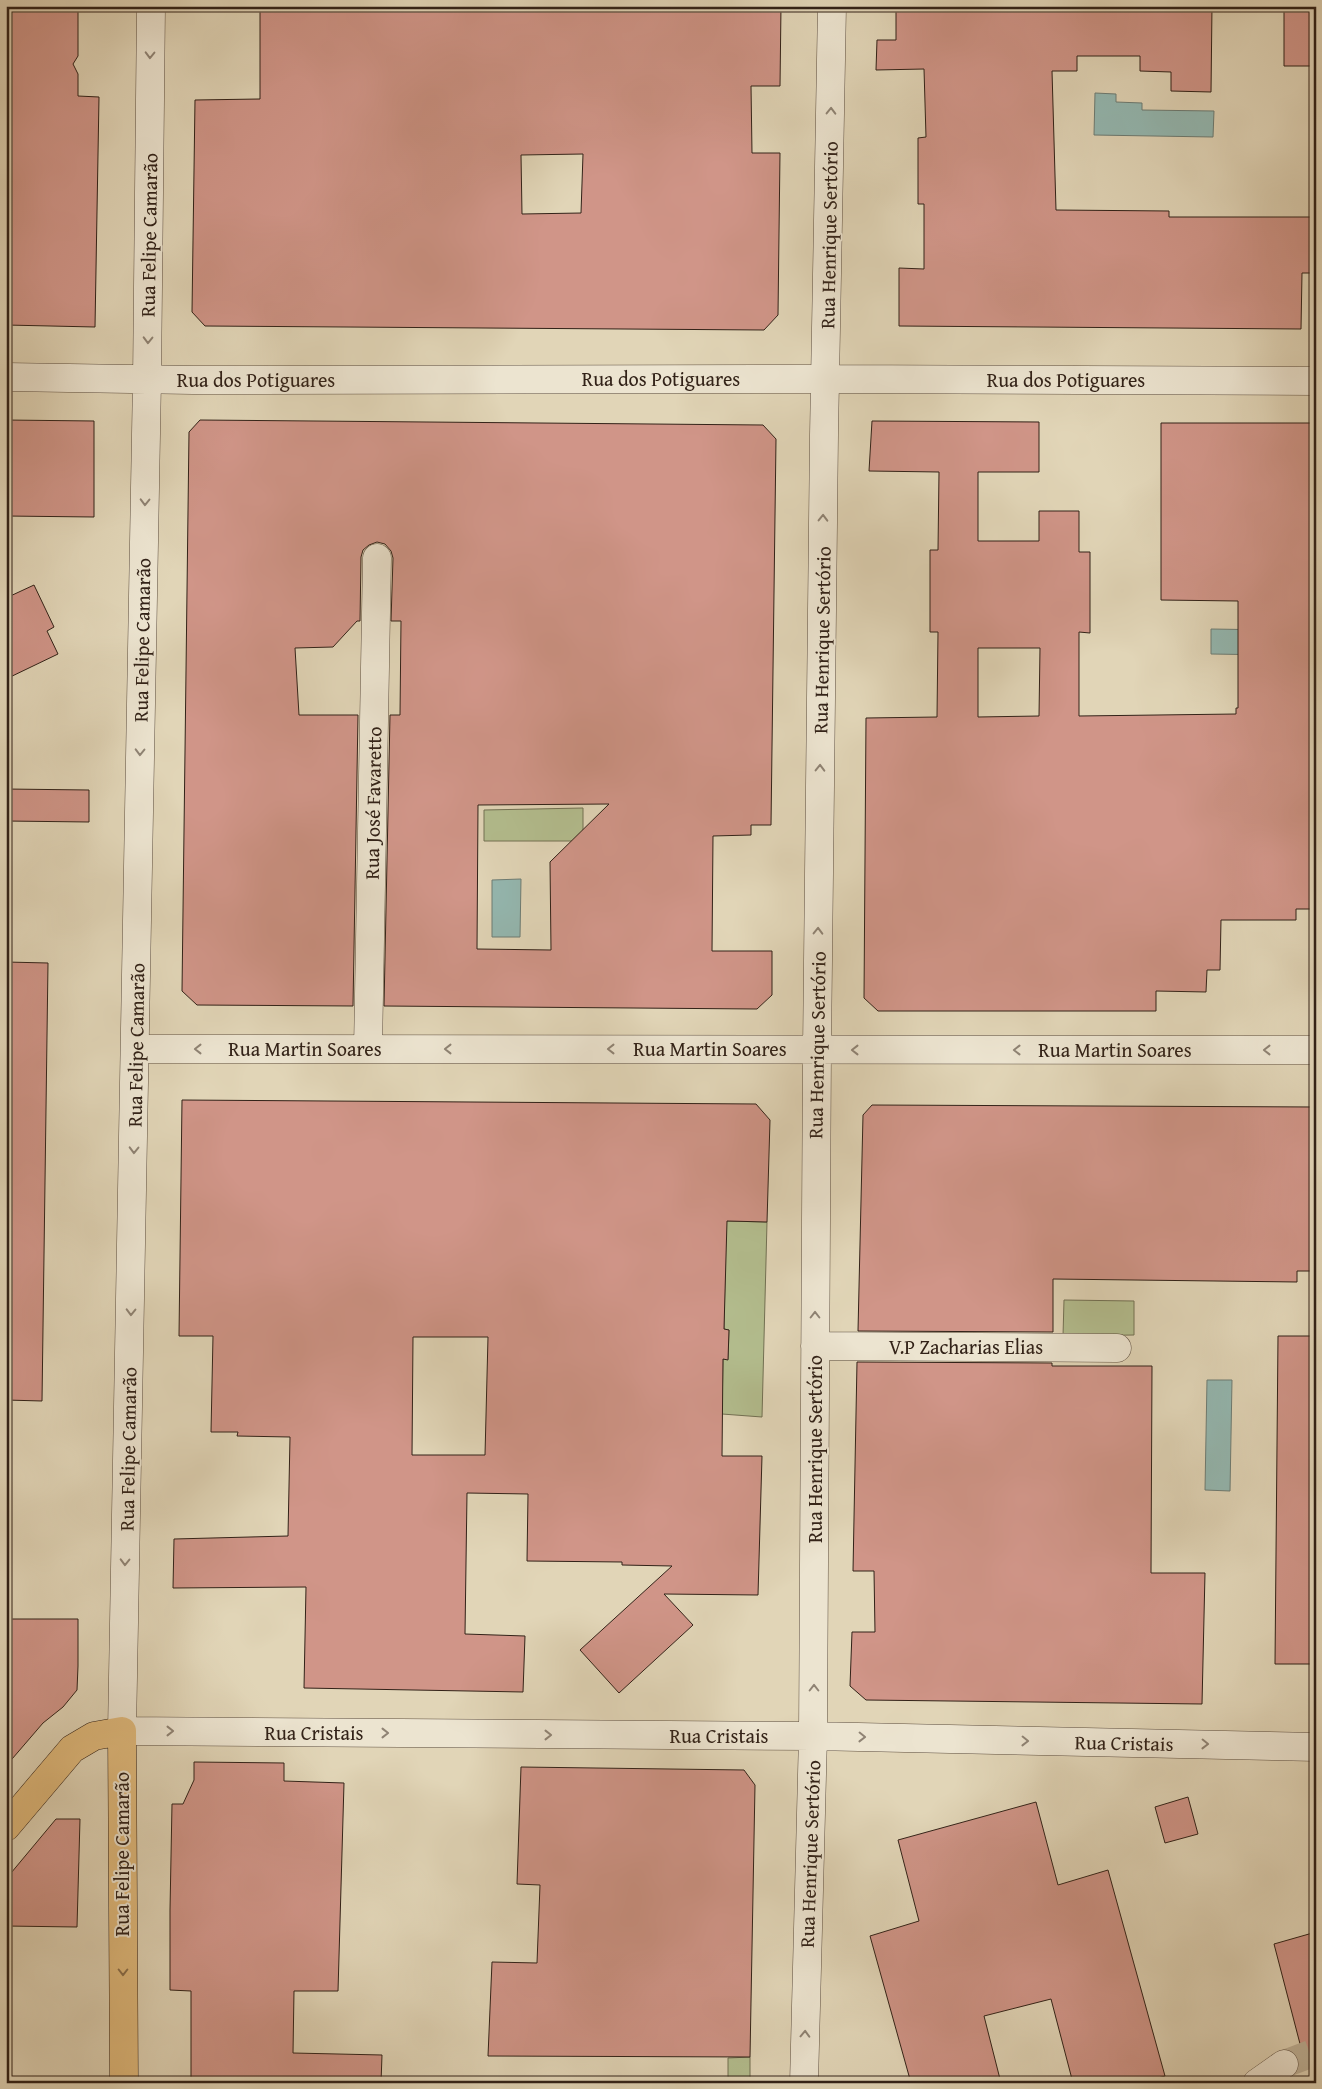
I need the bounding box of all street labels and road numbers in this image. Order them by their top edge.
street label: Rua Henrique Sertório [812,141,845,329]
street label: Rua Felipe Camarão [133,153,164,317]
street label: Rua dos Potiguares [582,364,740,393]
street label: Rua dos Potiguares [177,365,335,394]
street label: Rua dos Potiguares [987,365,1145,394]
street label: Rua Henrique Sertório [805,546,838,734]
street label: Rua Felipe Camarão [126,558,157,722]
street label: Rua José Favaretto [357,726,388,880]
street label: Rua Henrique Sertório [800,951,833,1139]
street label: Rua Felipe Camarão [120,963,151,1127]
street label: Rua Martin Soares [228,1034,382,1063]
street label: Rua Martin Soares [633,1034,787,1063]
street label: Rua Martin Soares [1038,1035,1192,1064]
street label: V.P Zacharias Elias [889,1332,1043,1361]
street label: Rua Henrique Sertório [800,1355,829,1543]
street label: Rua Felipe Camarão [112,1367,143,1531]
street label: Rua Cristais [265,1718,364,1747]
street label: Rua Cristais [670,1721,769,1750]
street label: Rua Cristais [1074,1727,1174,1758]
street label: Rua Henrique Sertório [792,1760,827,1948]
street label: Rua Felipe Camarão [107,1772,136,1936]

